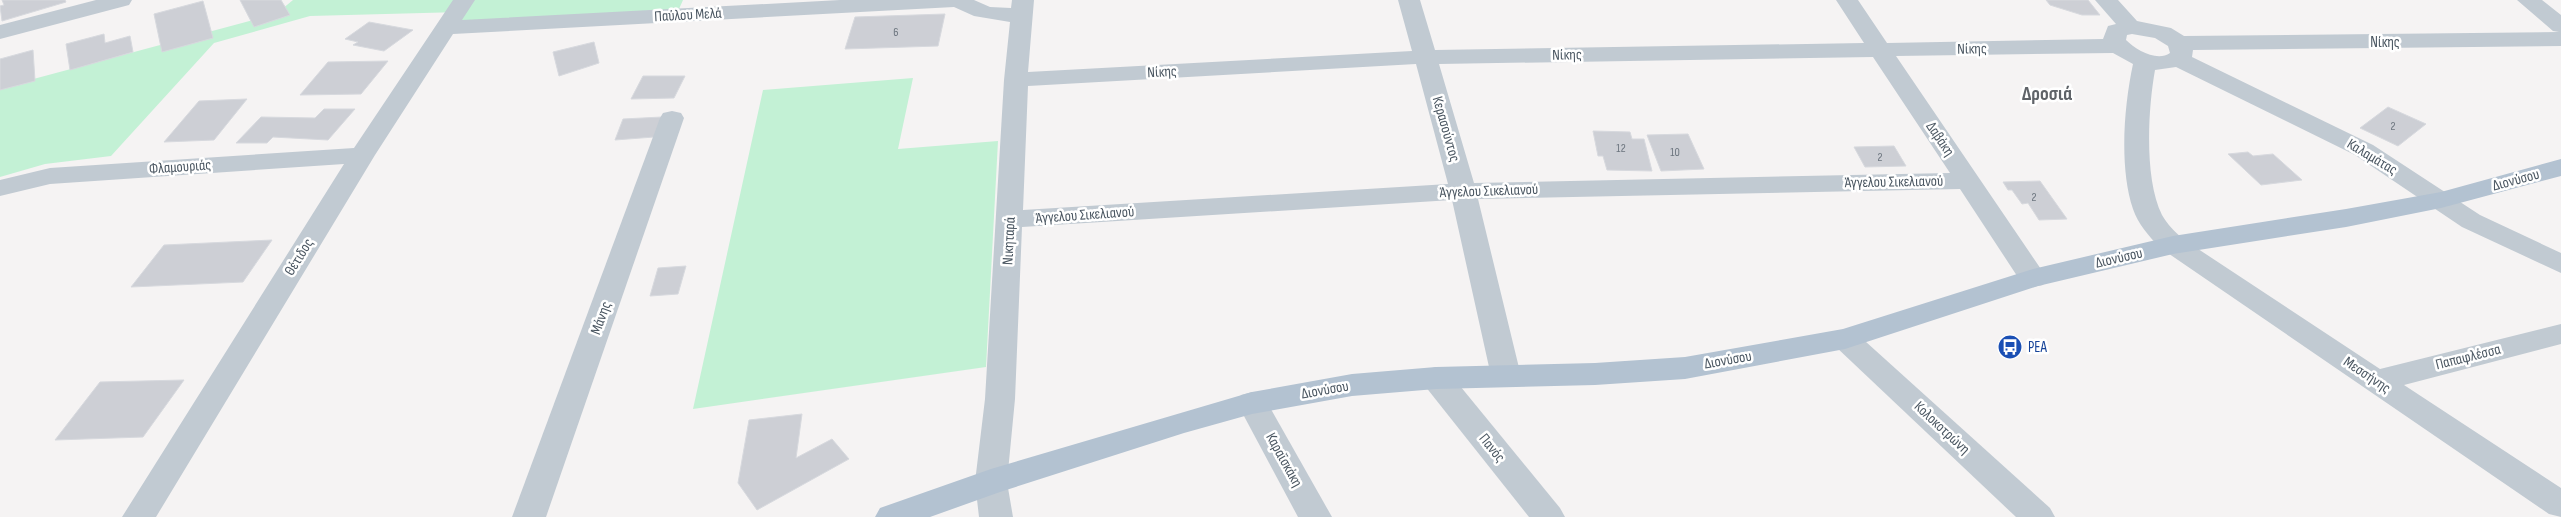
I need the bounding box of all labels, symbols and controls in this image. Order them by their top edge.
street label: Παύλου Μελά [654,4,723,26]
house number: 6 [893,25,899,40]
street label: Νίκης [2370,33,2400,52]
street label: Νίκης [1957,39,1987,59]
street label: Νίκης [1552,45,1582,65]
street label: Νίκης [1147,62,1177,82]
district label: Δροσιά [2022,82,2072,106]
street label: Κερασούντος [1428,94,1464,164]
street label: Δαβάκη [1922,118,1958,160]
house number: 2 [2391,119,2396,134]
street label: Καλαμάτας [2343,135,2401,179]
house number: 12 [1616,141,1626,156]
house number: 10 [1670,145,1680,160]
house number: 2 [1878,150,1883,165]
street label: Φλαμουριάς [148,155,212,179]
street label: Διονύσου [2490,165,2542,195]
street label: Άγγελου Σικελιανού [1845,172,1943,192]
street label: Άγγελου Σικελιανού [1439,180,1539,202]
house number: 2 [2032,190,2037,205]
street label: Άγγελου Σικελιανού [1035,202,1135,228]
street label: Νικηταρά [998,216,1020,265]
street label: Θέτιδος [280,235,318,279]
street label: Διονύσου [2094,243,2144,273]
street label: Μάνης [586,299,616,337]
bus stop icon: ΡΕΑ [1997,334,2023,360]
place label: ΡΕΑ [2028,338,2047,357]
street label: Παπαφλέσσα [2434,340,2503,374]
street label: Διονύσου [1703,346,1753,374]
street label: Μεσσήνης [2340,352,2394,398]
street label: Διονύσου [1300,376,1350,404]
street label: Κολοκοτρώνη [1910,397,1974,459]
street label: Καραϊσκάκη [1261,429,1307,491]
street label: Πανός [1475,430,1509,466]

